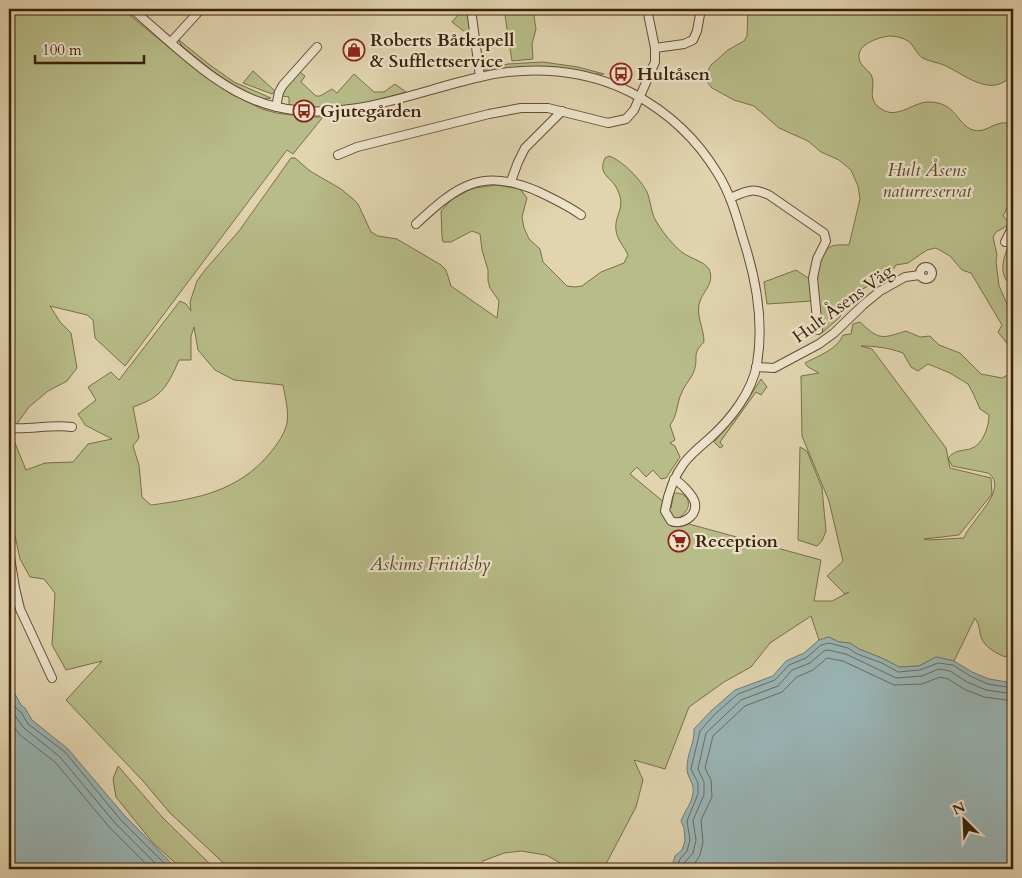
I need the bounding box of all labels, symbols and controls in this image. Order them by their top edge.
place label: Roberts Båtkapell & Sufflettservice [370,28,514,74]
scale bar [35,32,144,64]
shop icon: Roberts Båtkapell & Sufflettservice [342,38,366,62]
text: 100 m [42,40,82,60]
bus stop icon: Hultåsen [609,62,633,86]
place label: Hultåsen [637,62,711,87]
bus stop icon: Gjutegården [292,99,316,123]
place label: Gjutegården [320,99,422,124]
park label: Hult Åsens naturreservat [883,158,972,204]
street label: Hult Åsens Väg [787,258,899,349]
supermarket icon: Reception [667,529,691,553]
place label: Reception [695,529,778,554]
park label: Askims Fritidsby [369,552,491,577]
north arrow [940,796,990,846]
text: N [949,797,968,820]

